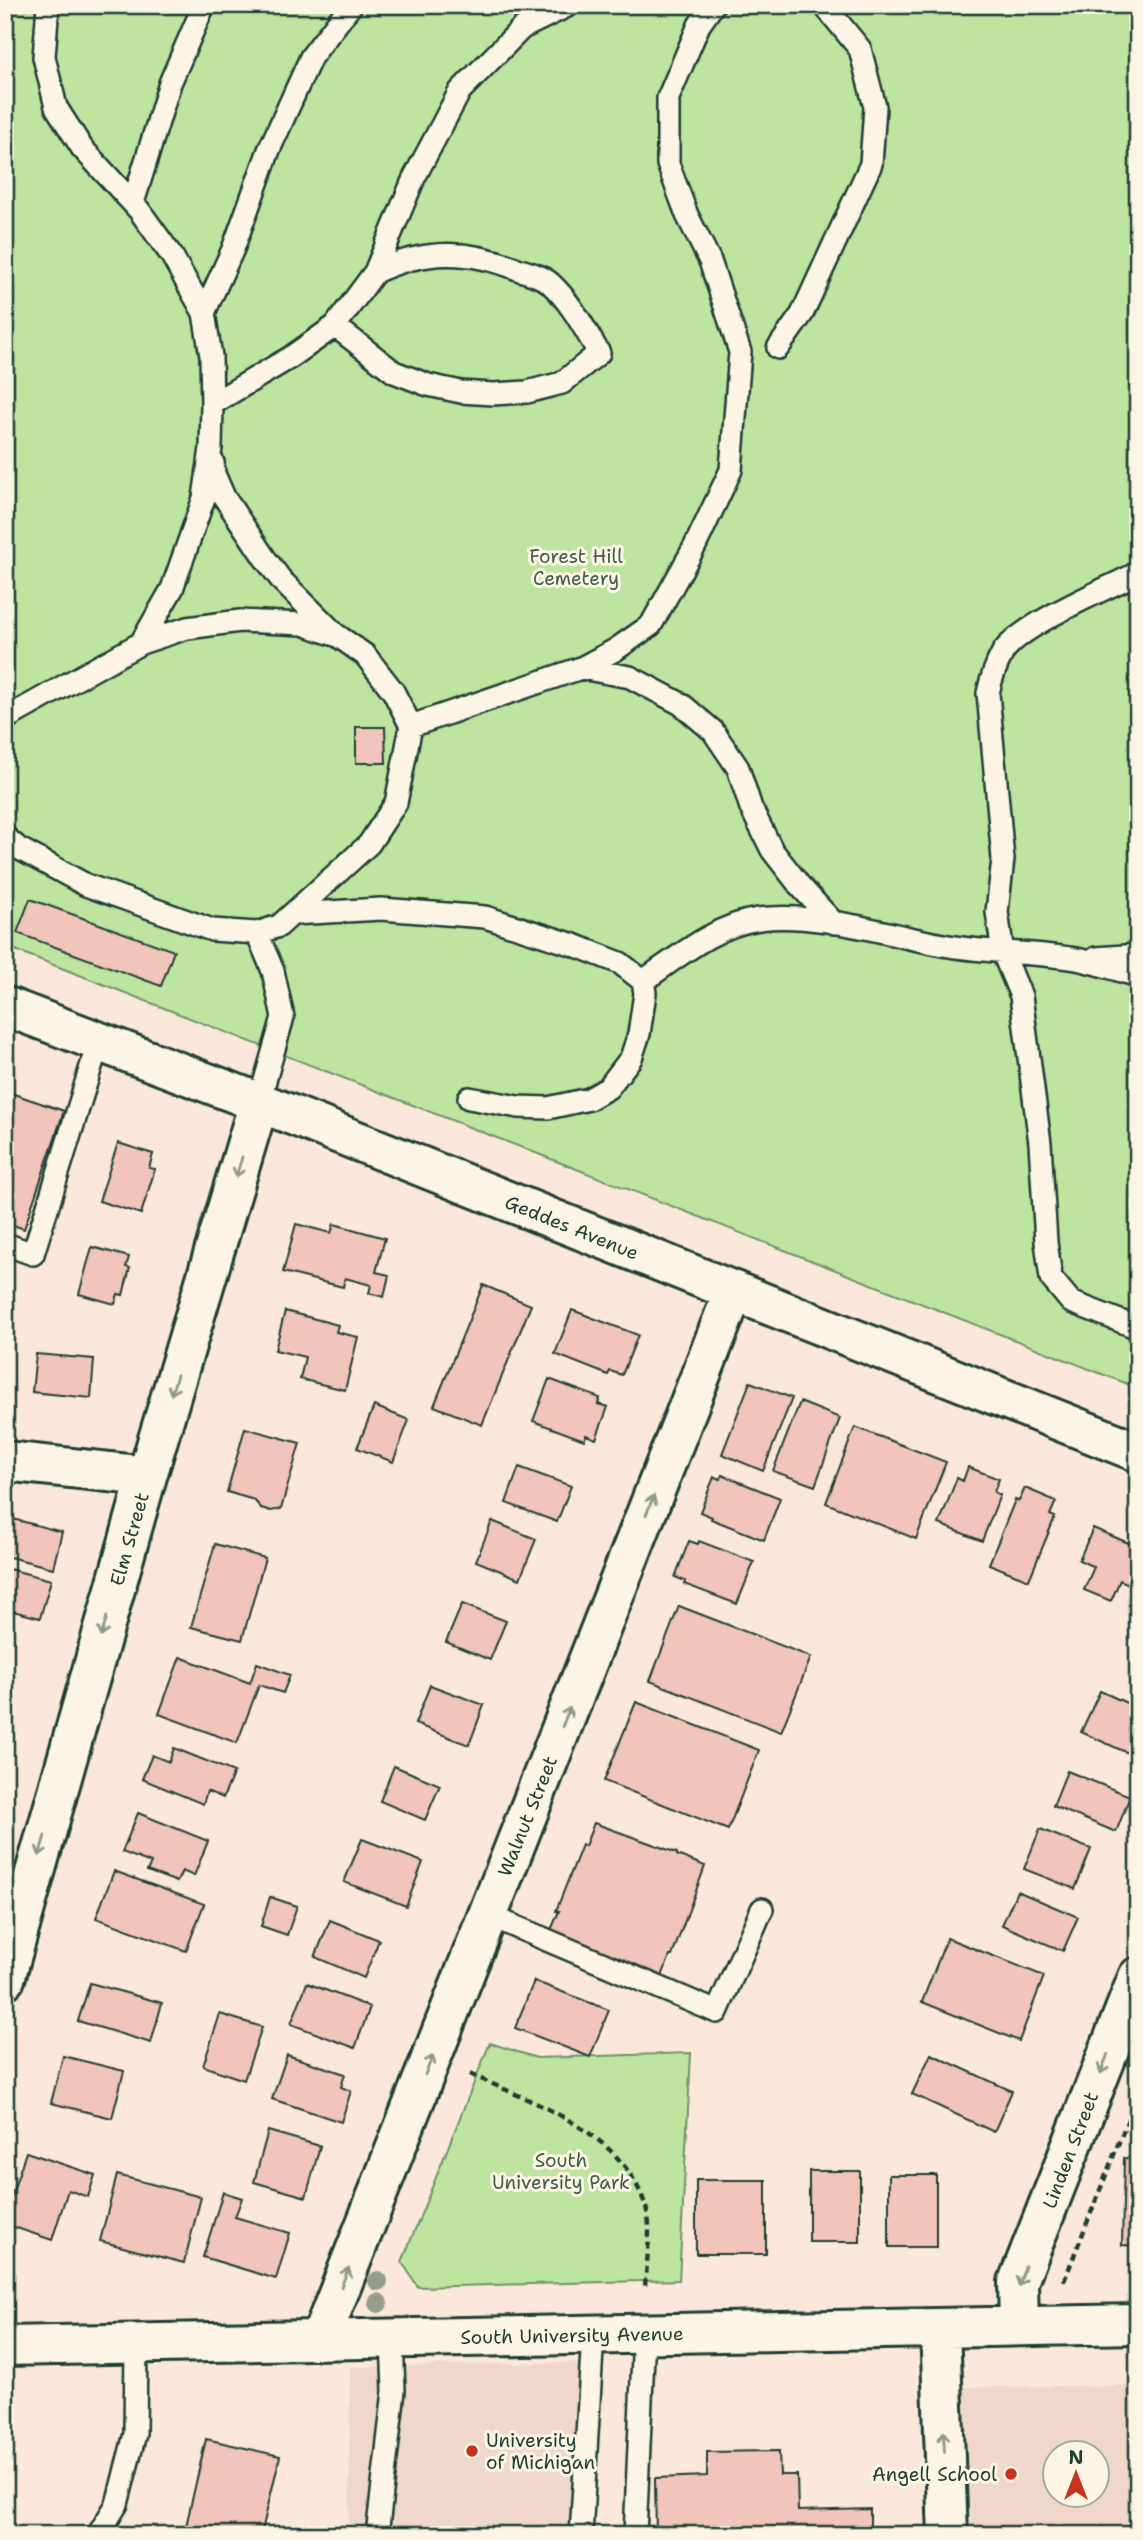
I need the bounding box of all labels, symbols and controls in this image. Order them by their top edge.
park label: Forest Hill Cemetery [529,544,623,591]
one-way arrow [232,1156,245,1178]
street label: Geddes Avenue [501,1189,642,1266]
one-way arrow [167,1374,180,1396]
street label: Elm Street [104,1490,155,1589]
one-way arrow [645,1495,658,1517]
one-way arrow [97,1615,110,1638]
one-way arrow [561,1706,574,1728]
street label: Walnut Street [492,1752,563,1880]
one-way arrow [35,1835,48,1857]
one-way arrow [1096,2052,1109,2074]
one-way arrow [423,2055,436,2076]
street label: Linden Street [1037,2088,1104,2212]
park label: South University Park [492,2148,630,2195]
one-way arrow [1015,2264,1028,2286]
one-way arrow [340,2266,353,2288]
street label: South University Avenue [460,2321,684,2350]
place label: University of Michigan [486,2428,595,2475]
one-way arrow [937,2431,950,2454]
north arrow [1042,2438,1112,2508]
marker: University of Michigan [464,2443,480,2459]
text: N [1068,2445,1084,2470]
place label: Angell School [872,2462,997,2487]
marker: Angell School [1003,2466,1019,2482]

